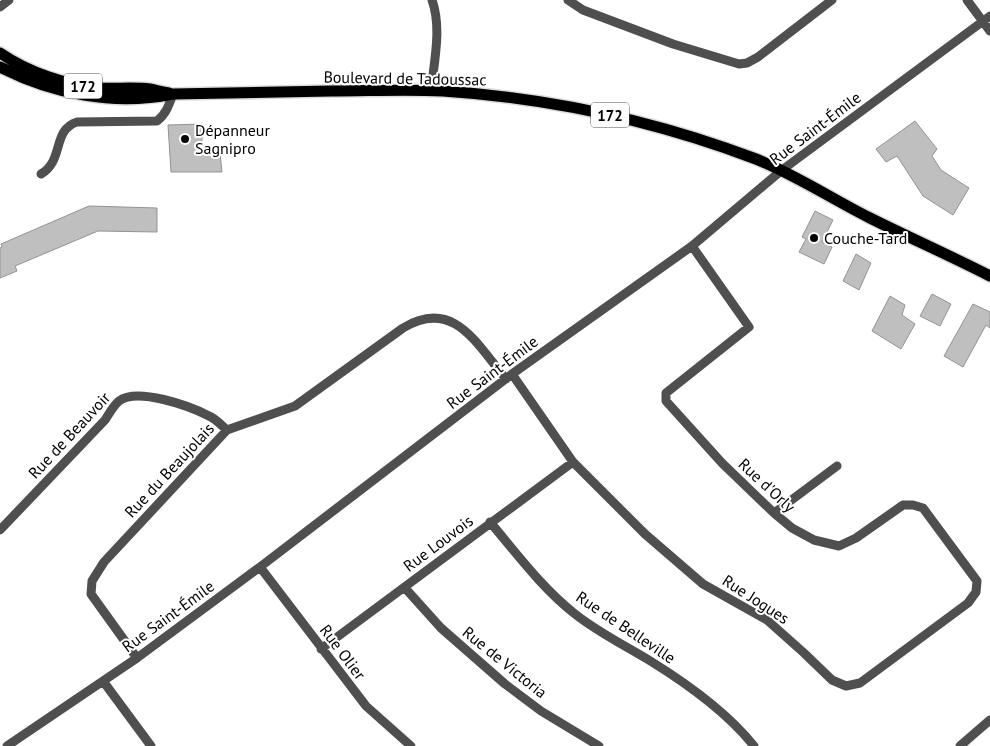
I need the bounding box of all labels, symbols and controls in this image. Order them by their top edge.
street label: Boulevard de Tadoussac [323,67,487,89]
road number: 172 [64,74,102,98]
street label: Rue Saint-Émile [765,87,865,169]
road number: 172 [591,102,629,128]
place label: Dépanneur Sagnipro [195,120,270,158]
marker: Dépanneur Sagnipro [179,133,191,145]
place label: Couche-Tard [824,228,907,248]
marker: Couche-Tard [808,232,820,244]
street label: Rue Saint-Émile [442,331,542,413]
street label: Rue de Beauvoir [24,387,115,483]
street label: Rue du Beaujolais [120,418,218,522]
street label: Rue d'Orly [734,454,800,517]
street label: Rue Louvois [399,510,477,576]
street label: Rue Jogues [719,570,793,628]
street label: Rue Saint-Émile [118,576,218,656]
street label: Rue de Belleville [573,586,679,668]
street label: Rue Olier [316,620,371,684]
street label: Rue de Victoria [459,622,551,702]

